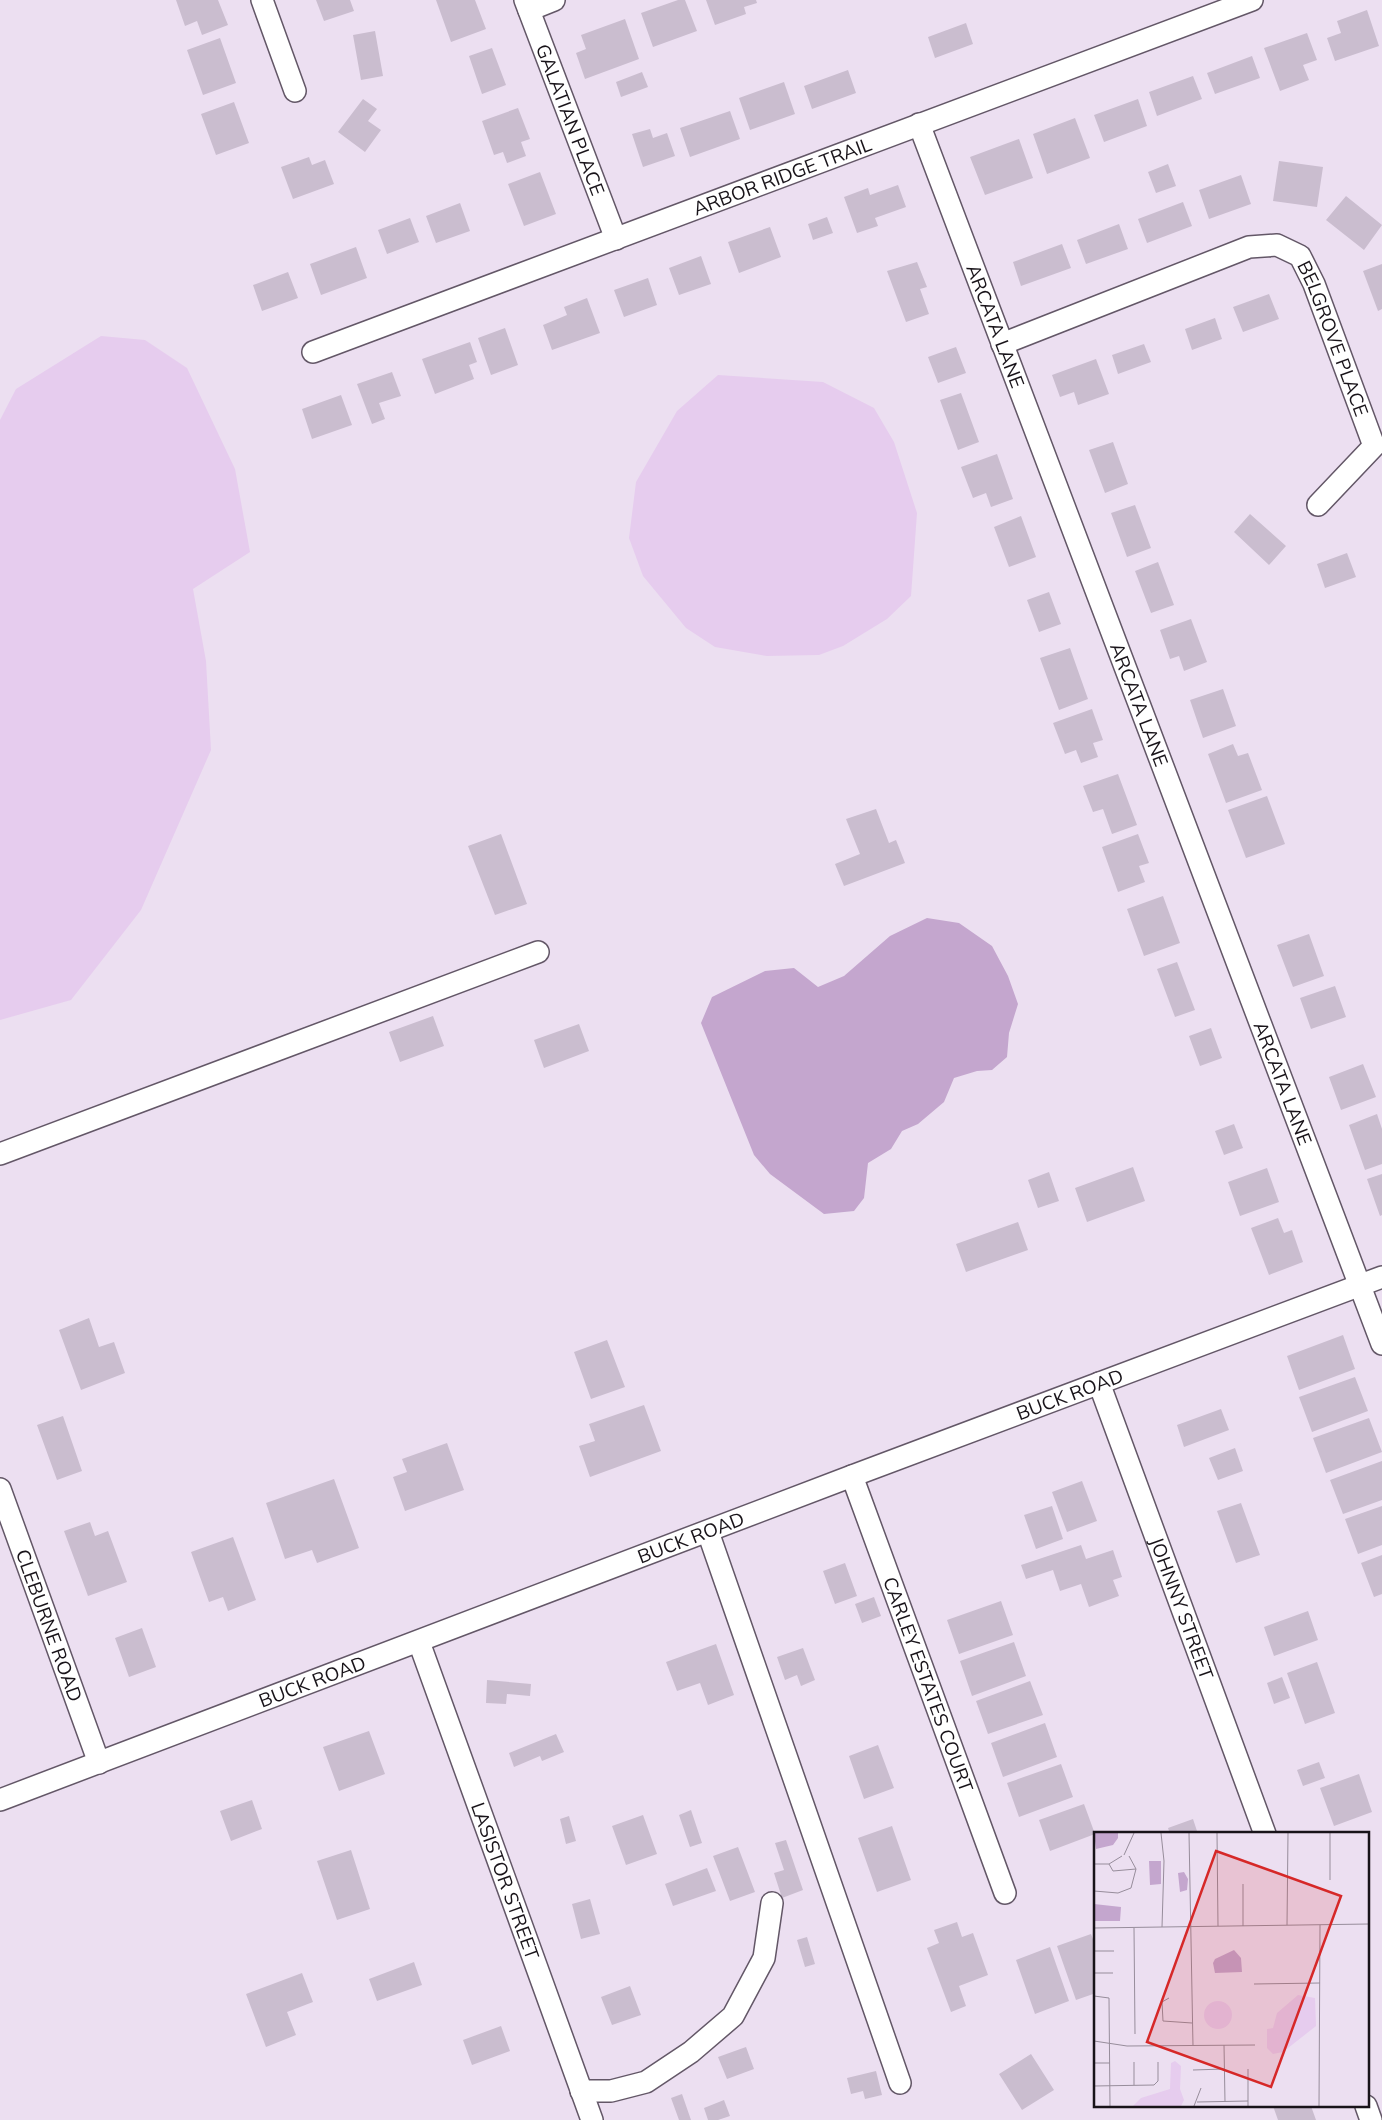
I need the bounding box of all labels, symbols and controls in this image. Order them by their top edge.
street label: GALATIAN PLACE [531,41,610,199]
street label: ARBOR RIDGE TRAIL [689,132,875,221]
street label: BELGROVE PLACE [1292,257,1374,420]
street label: ARCATA LANE [961,261,1030,391]
street label: ARCATA LANE [1105,639,1174,770]
street label: ARCATA LANE [1249,1018,1317,1149]
street label: BUCK ROAD [1013,1363,1127,1425]
street label: BUCK ROAD [634,1506,748,1569]
street label: JOHNNY STREET [1145,1534,1219,1683]
street label: CLEBURNE ROAD [11,1546,88,1705]
street label: CARLEY ESTATES COURT [878,1573,979,1796]
street label: BUCK ROAD [255,1650,369,1712]
street label: LASISTOR STREET [466,1799,545,1963]
inset map [1094,1832,1370,2108]

